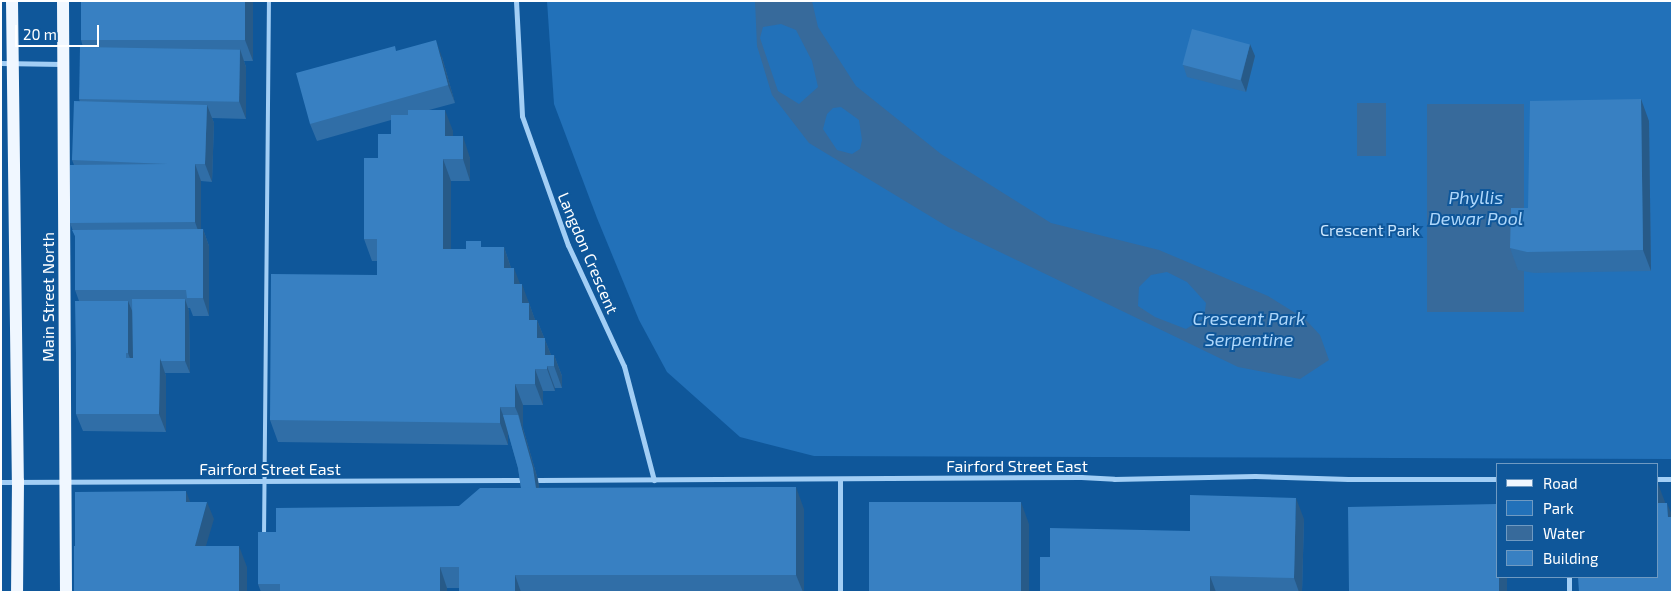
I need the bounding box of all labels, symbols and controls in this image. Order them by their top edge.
scale bar [18,15,101,47]
text: 20 m [23,25,57,43]
water label: Phyllis Dewar Pool [1429,187,1523,230]
street label: Langdon Crescent [554,189,622,317]
park label: Crescent Park [1320,220,1420,240]
street label: Main Street North [38,232,58,362]
water label: Crescent Park Serpentine [1193,308,1305,350]
street label: Fairford Street East [946,456,1088,476]
street label: Fairford Street East [199,459,341,479]
legend [1496,463,1658,578]
text: Road [1543,474,1578,492]
text: Park [1543,499,1574,517]
text: Water [1543,524,1585,542]
text: Building [1543,549,1598,567]

